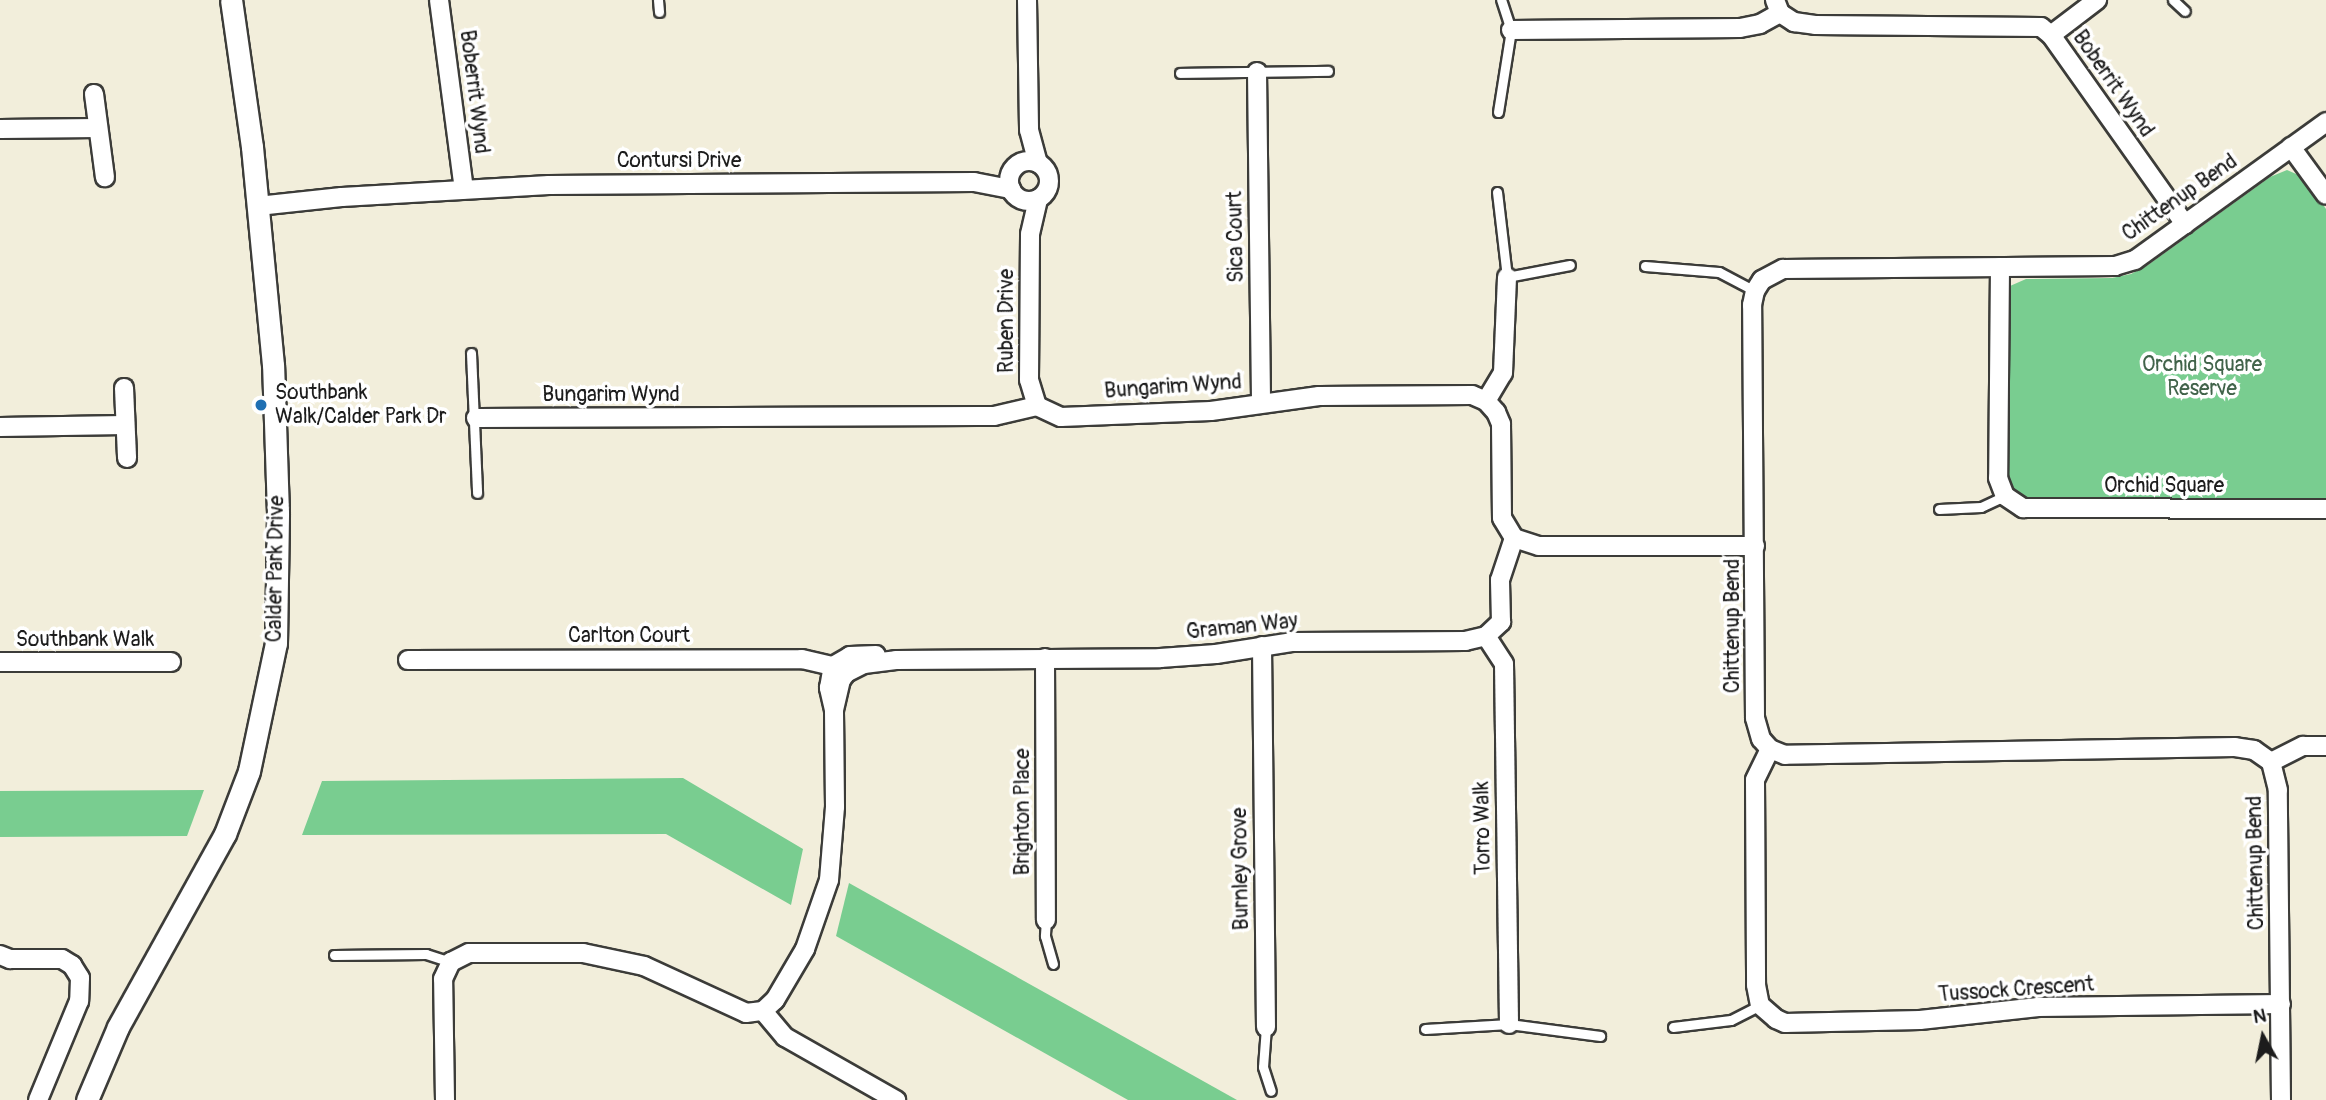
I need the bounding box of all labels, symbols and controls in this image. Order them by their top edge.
street label: Boberrit Wynd [2067,26,2159,142]
street label: Boberrit Wynd [454,29,494,155]
street label: Contursi Drive [617,148,741,174]
street label: Chittenup Bend [2118,149,2242,247]
street label: Sica Court [1223,191,1249,283]
street label: Ruben Drive [994,269,1020,373]
park label: Orchid Square Reserve [2142,352,2262,402]
street label: Bungarim Wynd [1103,370,1243,404]
place label: Southbank Walk/Calder Park Dr [275,380,447,430]
street label: Bungarim Wynd [542,382,680,408]
marker: Southbank Walk/Calder Park Dr [253,397,269,413]
street label: Orchid Square [2104,473,2224,499]
street label: Calder Park Drive [262,495,290,643]
street label: Chittenup Bend [1720,559,1746,693]
street label: Graman Way [1185,609,1299,645]
street label: Carlton Court [568,623,690,649]
street label: Southbank Walk [16,627,154,653]
street label: Brighton Place [1010,748,1036,876]
street label: Torro Walk [1470,781,1496,875]
street label: Chittenup Bend [2242,796,2270,930]
street label: Burnley Grove [1227,807,1255,931]
street label: Tussock Crescent [1937,972,2095,1008]
north arrow [2228,1002,2298,1072]
text: N [2251,1003,2268,1029]

